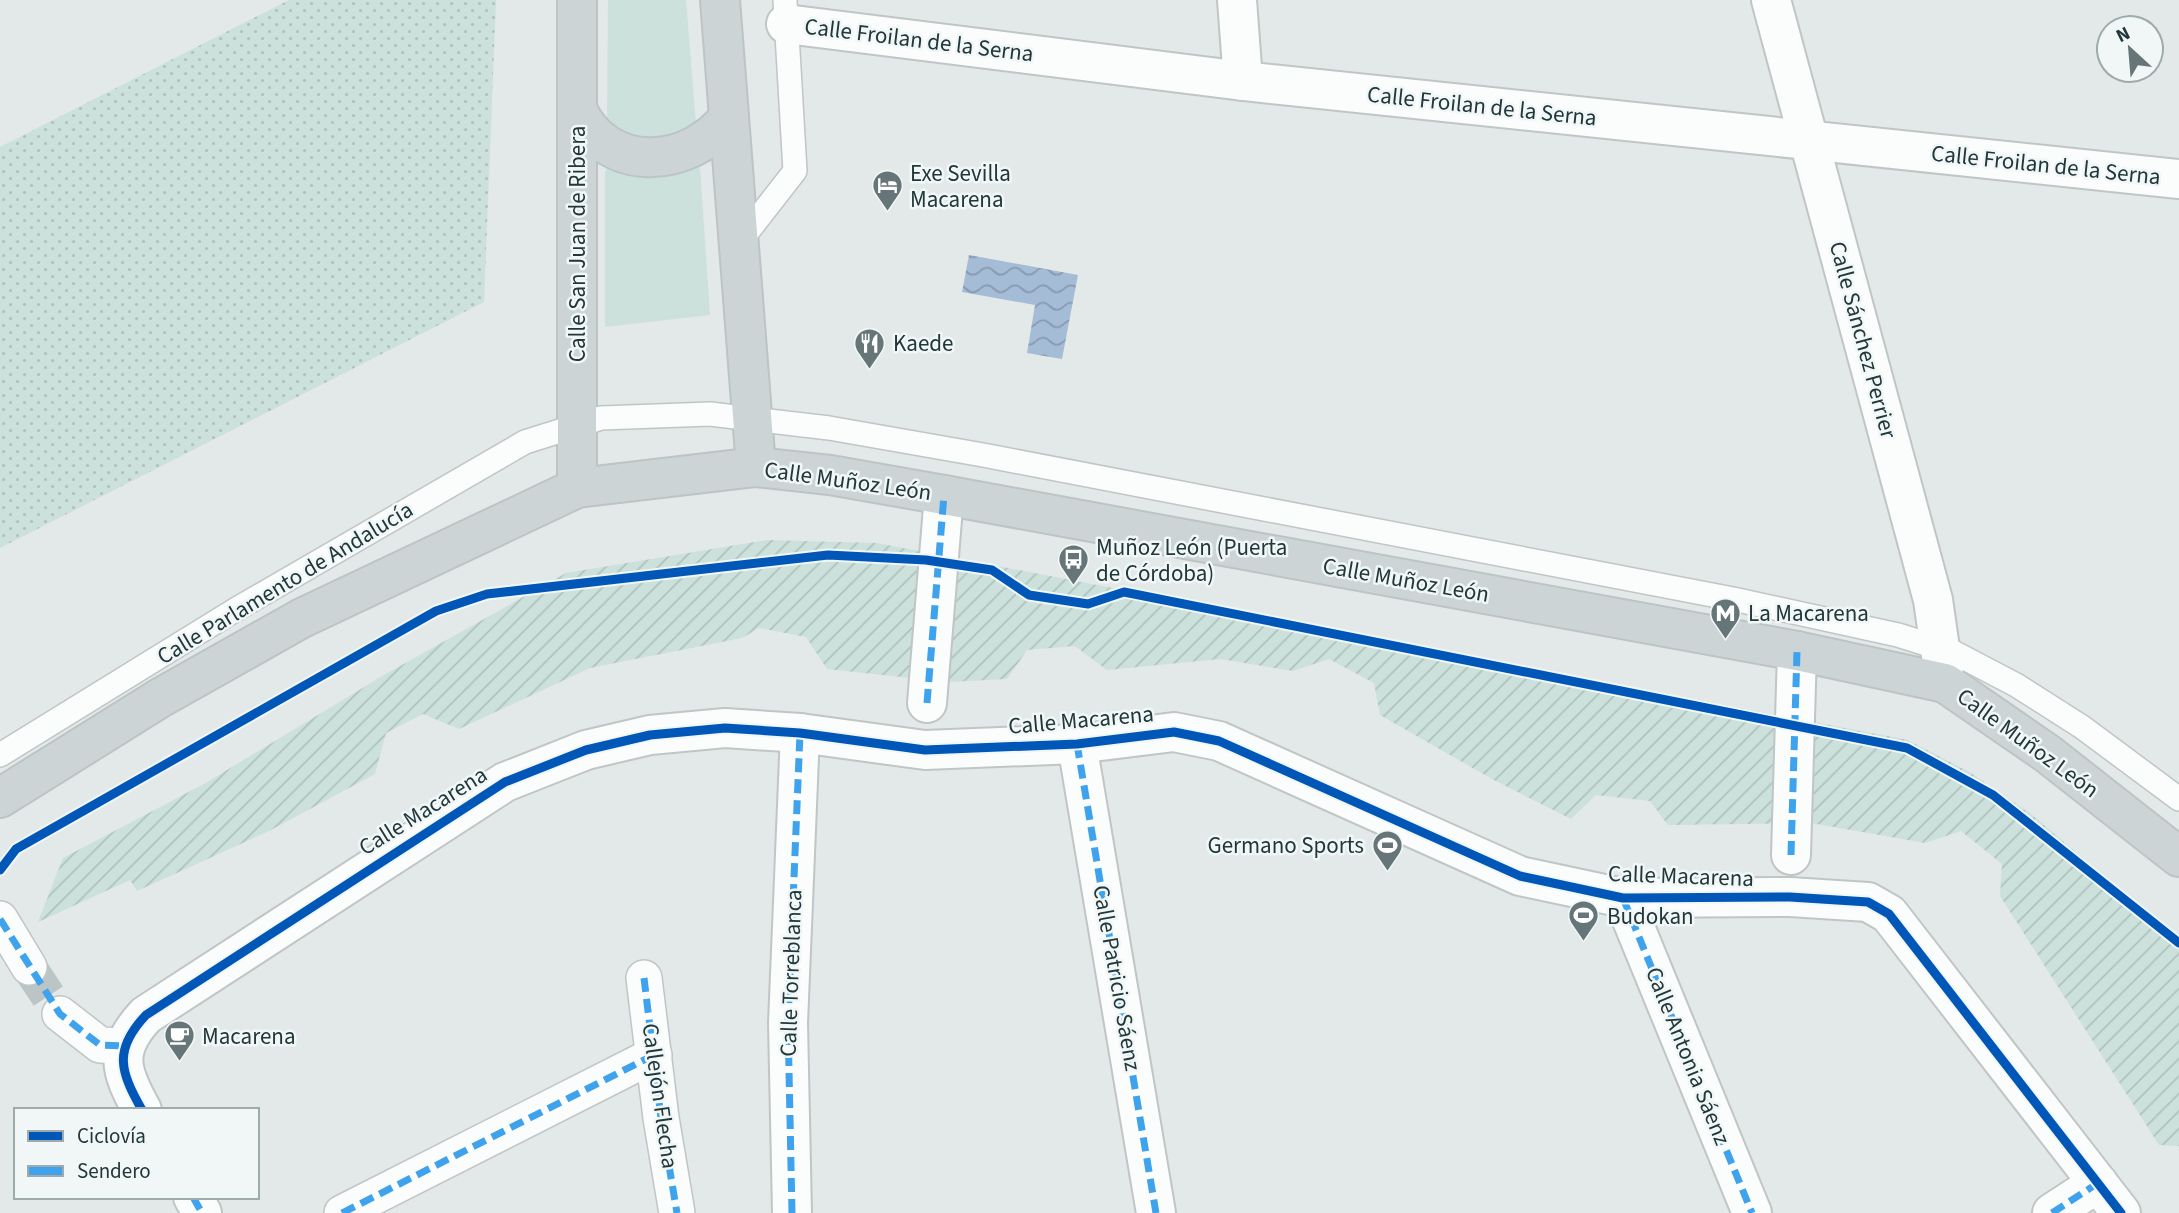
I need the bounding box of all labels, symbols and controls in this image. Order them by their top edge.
street label: Calle Froilan de la Serna [803,10,1035,70]
north arrow [2095,14,2165,84]
text: N [2112,20,2135,50]
street label: Calle Froilan de la Serna [1366,78,1598,134]
street label: Calle San Juan de Ribera [561,126,594,362]
street label: Calle Froilan de la Serna [1930,137,2162,193]
place label: Exe Sevilla Macarena [910,157,1011,216]
hotel icon: Exe Sevilla Macarena [870,169,904,213]
street label: Calle Sánchez Perrier [1821,238,1905,443]
restaurant icon: Kaede [853,326,887,370]
place label: Kaede [893,327,954,360]
street label: Calle Muñoz León [762,453,934,509]
street label: Calle Parlamento de Andalucía [151,493,419,673]
place label: Muñoz León (Puerta de Córdoba) [1096,531,1287,590]
bus stop icon: Muñoz León (Puerta de Córdoba) [1056,543,1090,587]
street label: Calle Muñoz León [1320,549,1492,611]
metro station icon: La Macarena [1708,596,1742,640]
place label: La Macarena [1748,597,1869,630]
street label: Calle Muñoz León [1950,680,2106,806]
street label: Calle Macarena [1007,697,1155,743]
street label: Calle Macarena [352,758,494,864]
sports icon: Germano Sports [1370,828,1404,872]
place label: Germano Sports [1207,829,1364,862]
street label: Calle Macarena [1607,857,1755,895]
street label: Calle Patricio Sáenz [1084,883,1150,1074]
street label: Calle Torreblanca [772,889,810,1057]
sports icon: Budokan [1567,899,1601,943]
place label: Budokan [1607,900,1694,933]
street label: Calle Antonia Sáenz [1637,962,1739,1150]
cafe icon: Macarena [162,1019,196,1063]
place label: Macarena [202,1020,296,1053]
street label: Callejón Flecha [633,1021,687,1171]
legend [14,1108,259,1199]
text: Ciclovía [77,1121,146,1151]
text: Sendero [77,1156,151,1186]

